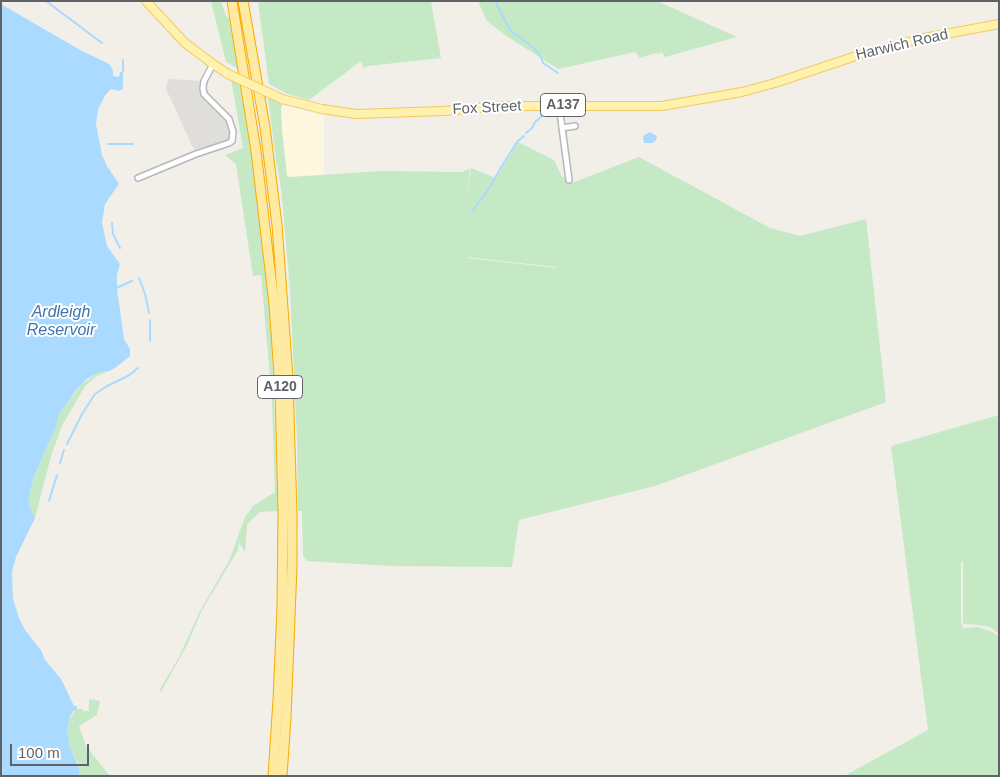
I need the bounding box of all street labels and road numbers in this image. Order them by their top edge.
street label: Harwich Road [854,26,950,64]
road number: A137 [540,94,586,116]
street label: Fox Street [452,97,522,119]
road number: A120 [258,376,302,398]

